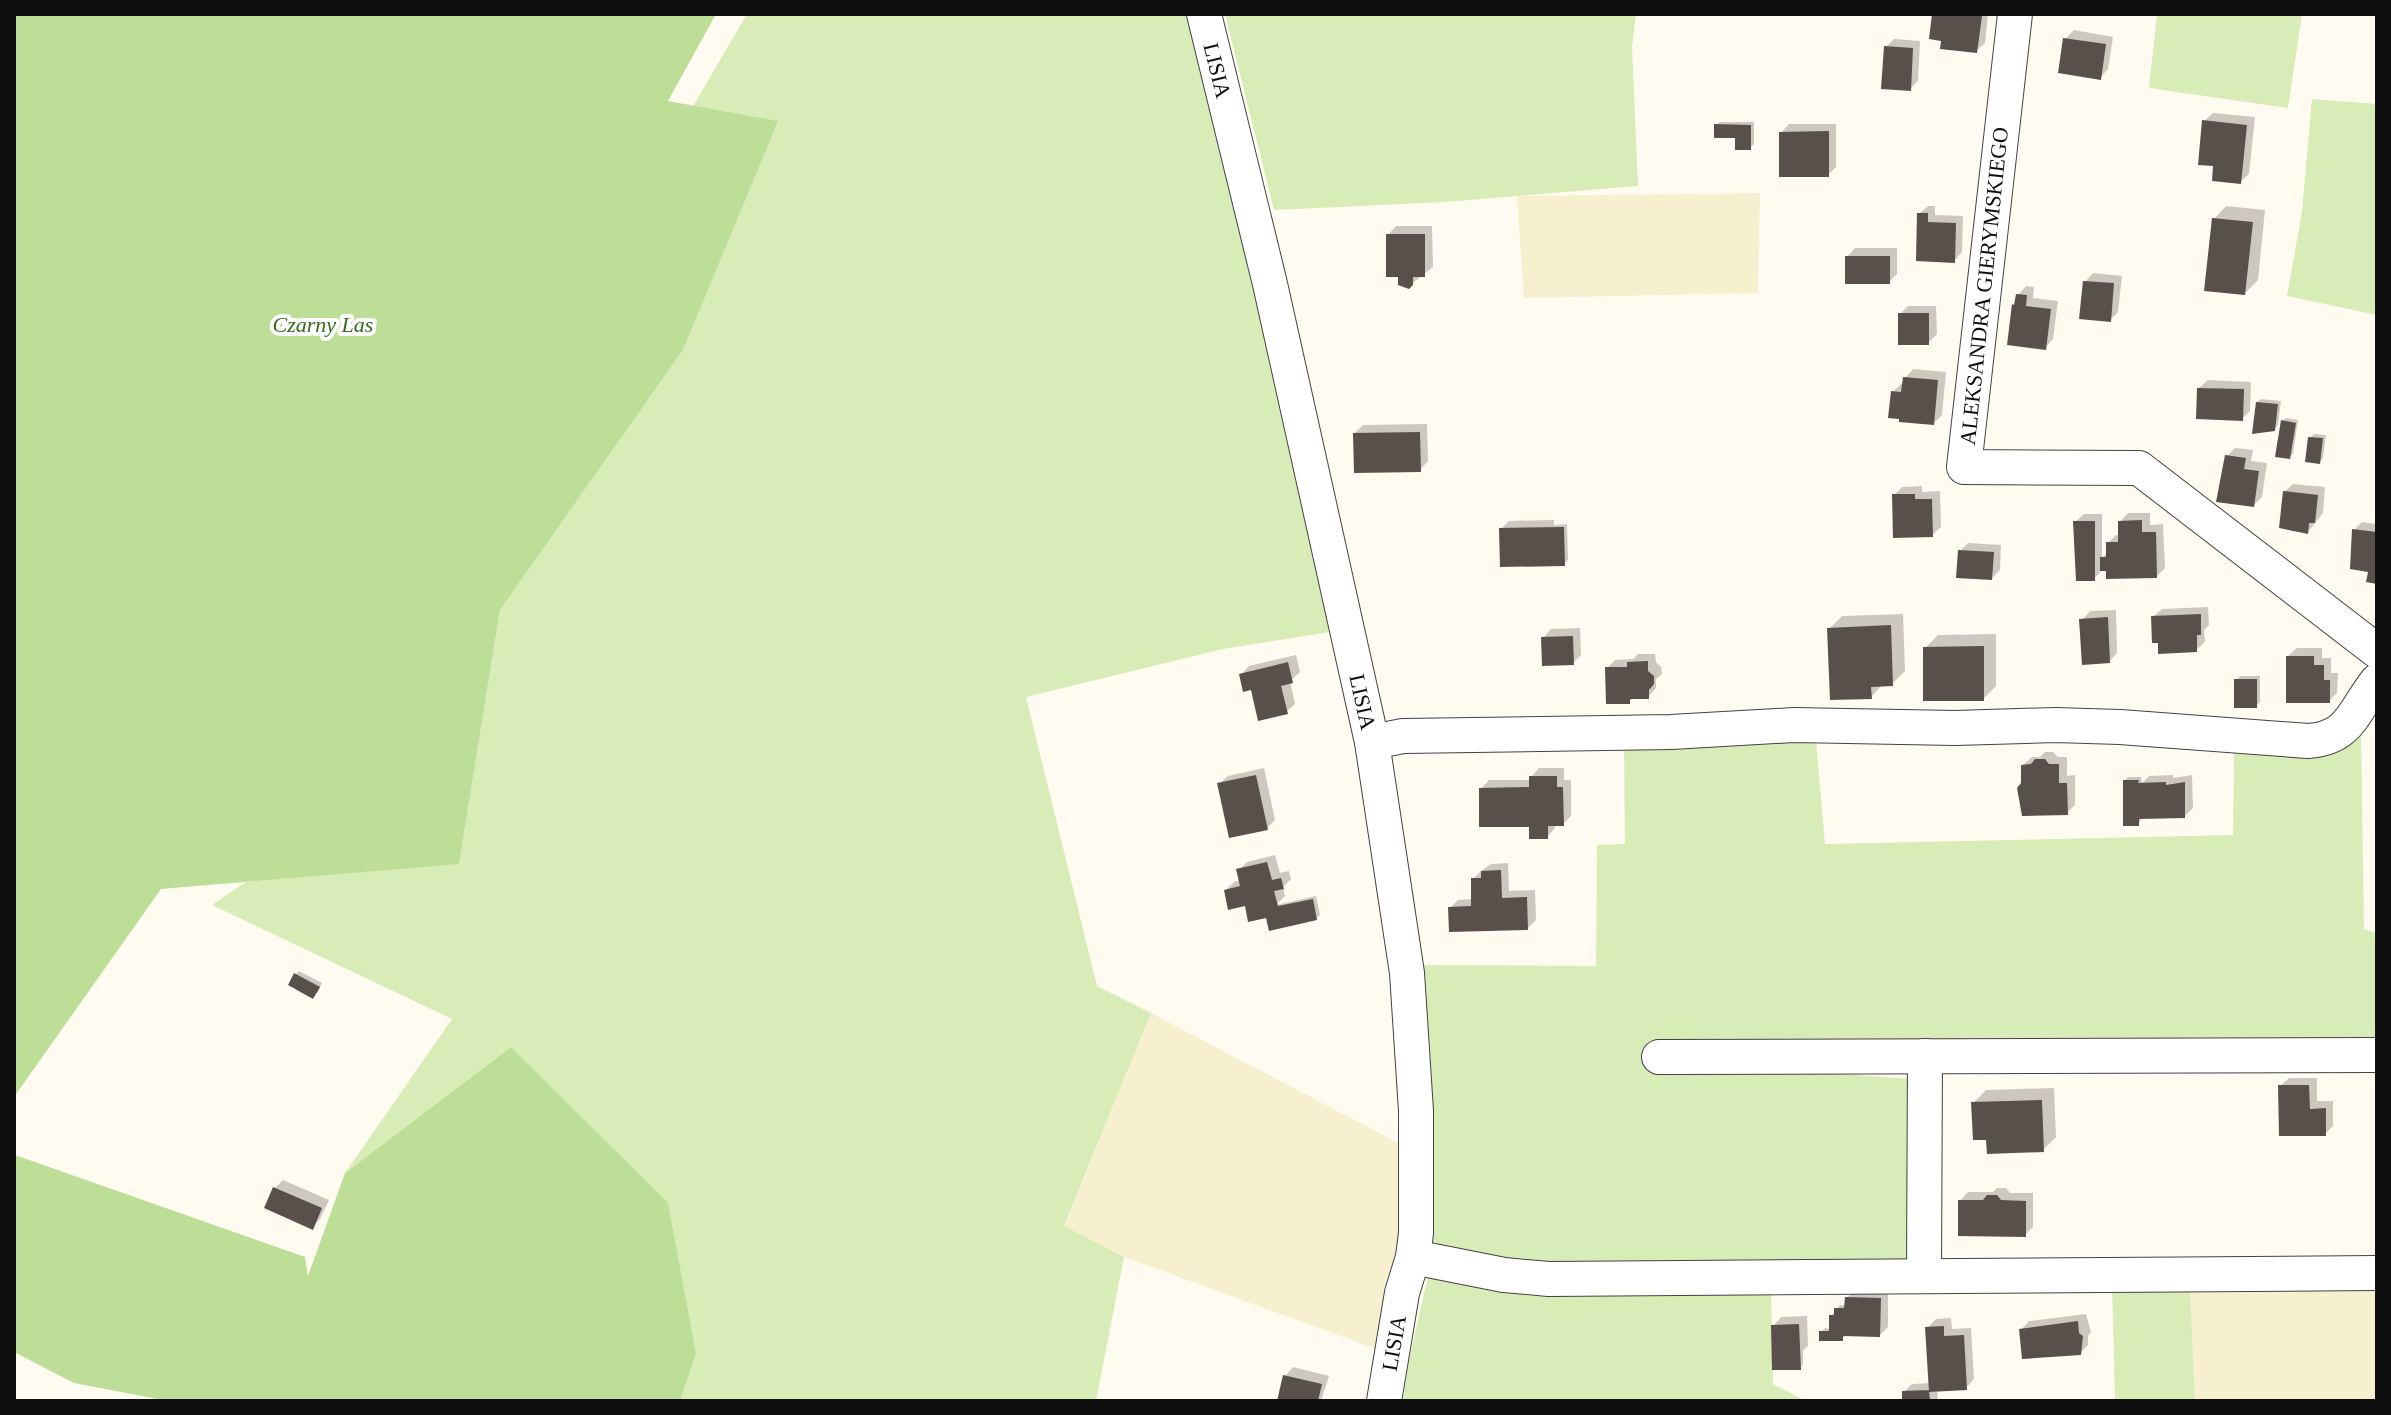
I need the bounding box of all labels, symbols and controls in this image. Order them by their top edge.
street label: LISIA [1199,40,1237,101]
street label: ALEKSANDRA GIERYMSKIEGO [1955,126,2013,446]
park label: Czarny Las [273,312,373,337]
street label: LISIA [1345,672,1381,732]
street label: LISIA [1377,1313,1411,1373]

